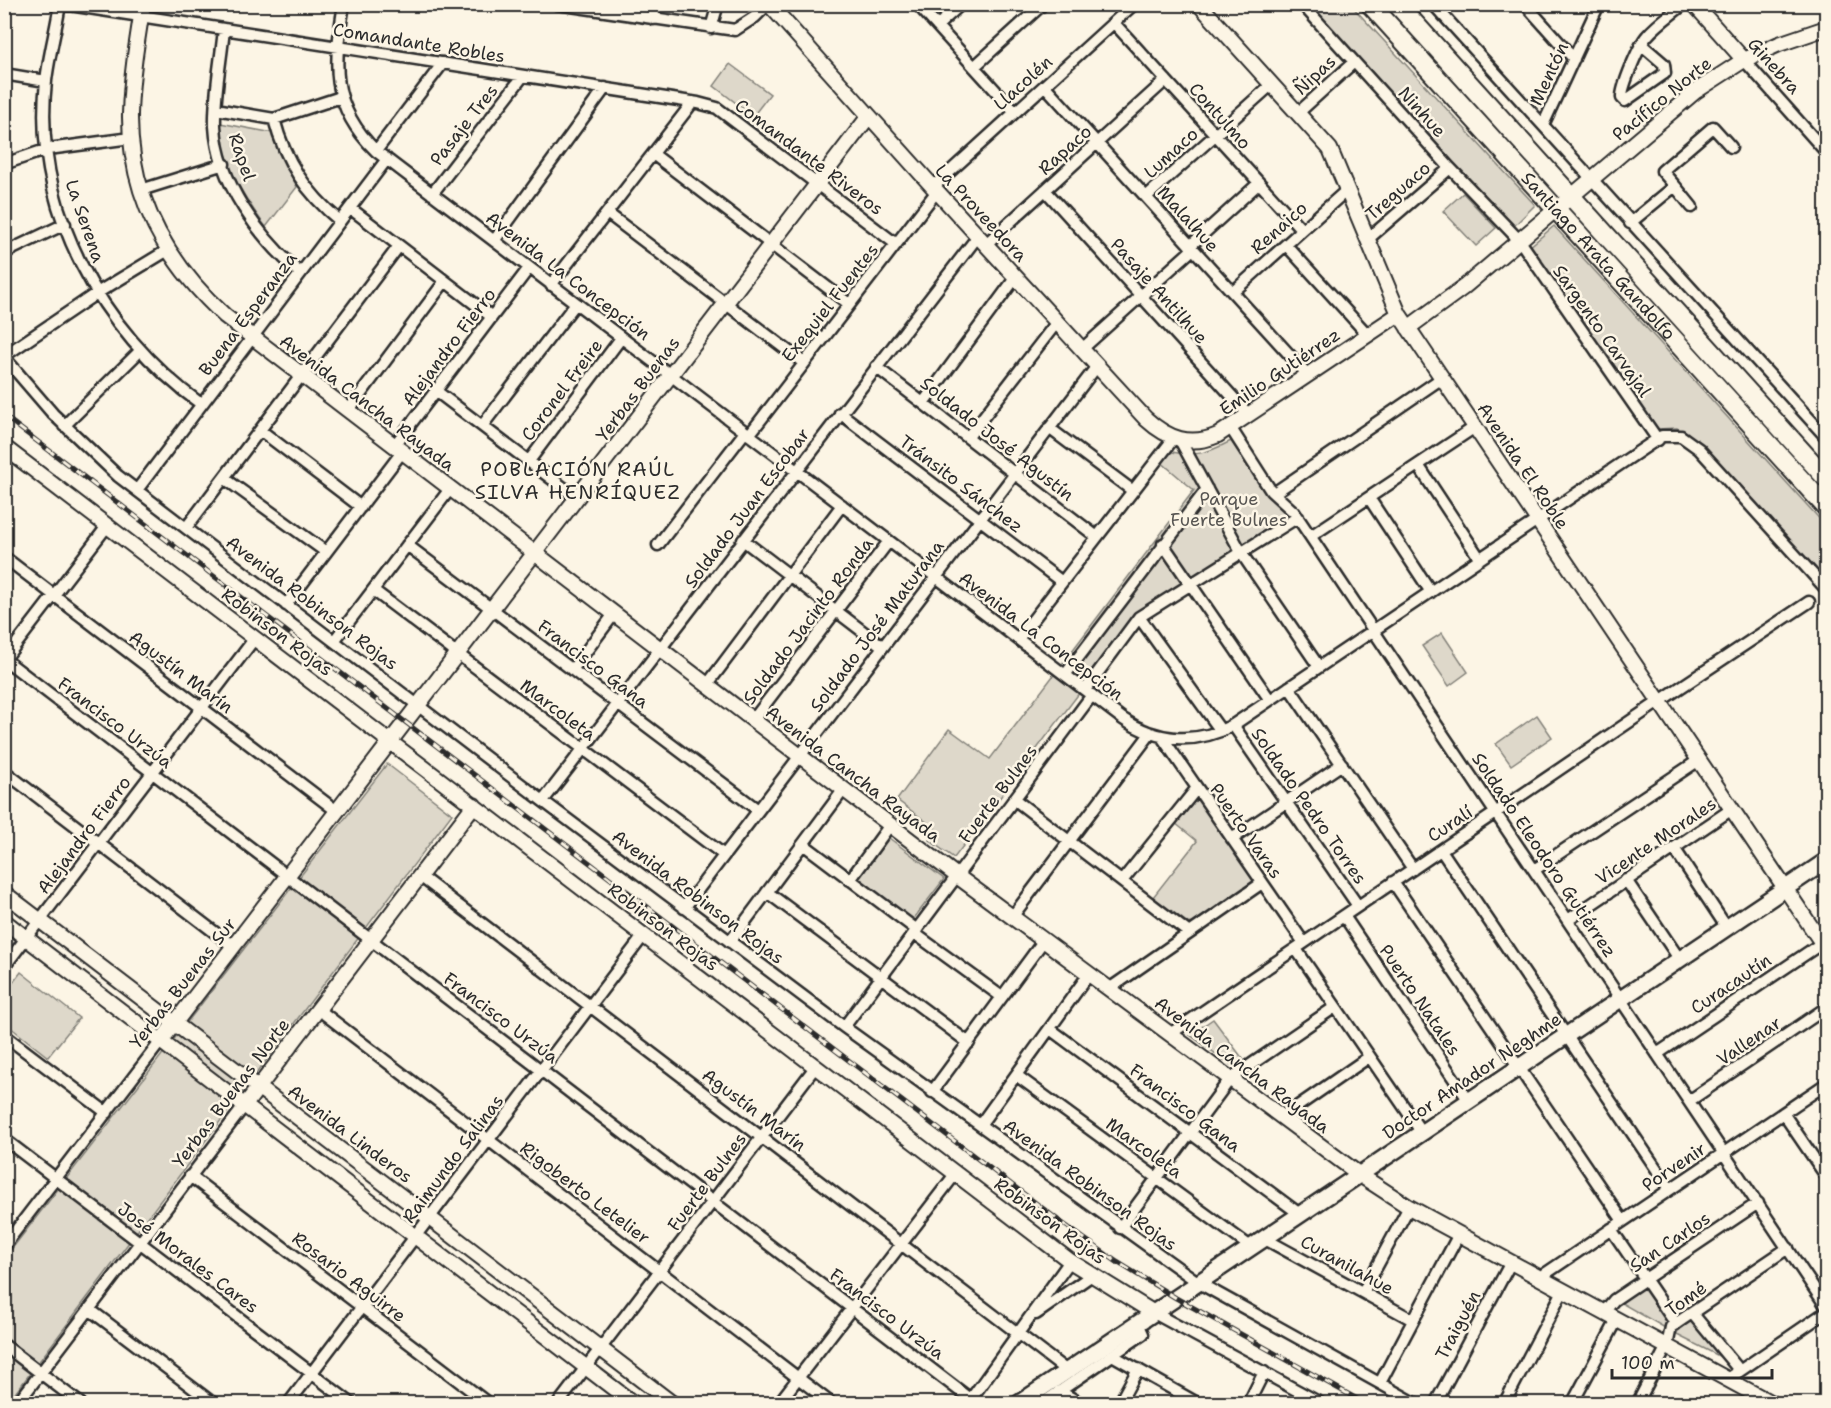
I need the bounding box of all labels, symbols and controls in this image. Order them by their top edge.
street label: Comandante Robles [331,18,507,68]
street label: Ginebra [1742,33,1806,99]
street label: Mentón [1524,39,1574,109]
street label: Llacolén [988,50,1058,116]
street label: Ñipas [1289,50,1341,100]
street label: Pacífico Norte [1607,51,1717,147]
street label: Contulmo [1184,77,1256,155]
street label: Pasaje Tres [425,79,503,171]
street label: Ninhue [1393,81,1451,143]
street label: Comandante Riveros [730,93,888,221]
street label: Rapaco [1033,120,1097,180]
street label: Lumaco [1139,122,1203,184]
street label: Rapel [223,130,261,185]
street label: Treguaco [1360,156,1436,226]
street label: La Proveedora [930,159,1032,267]
street label: Santiago Arata Gandolfo [1516,167,1681,345]
street label: La Serena [60,176,110,266]
street label: Malalhue [1152,181,1224,257]
street label: Renaico [1246,196,1312,260]
street label: Avenida La Concepción [481,206,655,346]
street label: Pasaje Antilhue [1105,233,1213,349]
street label: Exequiel Fuentes [776,239,884,367]
street label: Buena Esperanza [193,247,303,381]
street label: Sargento Carvajal [1547,260,1657,402]
street label: Alejandro Fierro [397,283,501,411]
street label: Emilio Gutiérrez [1215,323,1345,421]
street label: Avenida Cancha Rayada [275,329,459,477]
street label: Yerbas Buenas [591,332,685,446]
street label: Coronel Freire [516,334,608,446]
street label: Soldado José Agustín [915,371,1079,507]
street label: Avenida El Roble [1472,398,1574,534]
street label: Soldado Juan Escobar [679,423,815,593]
street label: Tránsito Sánchez [894,430,1028,538]
district label: POBLACIÓN RAÚL SILVA HENRÍQUEZ [475,456,681,505]
park label: Parque Fuerte Bulnes [1170,487,1288,532]
street label: Avenida Robinson Rojas [222,531,402,675]
street label: Soldado Jacinto Ronda [737,533,879,709]
street label: Soldado José Maturana [804,535,950,717]
street label: Avenida La Concepción [954,566,1128,706]
street label: Robinson Rojas [217,583,337,681]
street label: Francisco Gana [533,614,653,714]
street label: Agustín Marín [124,625,238,719]
street label: Francisco Urzúa [53,672,177,774]
street label: Marcoleta [515,674,601,746]
street label: Avenida Cancha Rayada [761,700,945,848]
street label: Soldado Pedro Torres [1246,723,1372,889]
street label: Fuerte Bulnes [953,740,1043,848]
street label: Soldado Eleodoro Gutiérrez [1466,748,1622,962]
street label: Alejandro Fierro [32,771,136,899]
street label: Puerto Varas [1204,778,1288,884]
street label: Vicente Morales [1591,792,1721,890]
street label: Curalí [1423,800,1477,848]
street label: Avenida Robinson Rojas [608,825,788,969]
street label: Robinson Rojas [603,878,723,976]
street label: Yerbas Buenas Sur [124,913,242,1053]
street label: Puerto Natales [1374,940,1466,1060]
street label: Curacautín [1686,948,1776,1020]
street label: Francisco Urzúa [439,967,563,1069]
street label: Avenida Cancha Rayada [1150,991,1334,1139]
street label: Doctor Amador Neghme [1378,1007,1566,1145]
street label: Vallenar [1712,1011,1786,1071]
street label: Yerbas Buenas Norte [167,1013,295,1173]
street label: Francisco Gana [1125,1058,1245,1158]
street label: Agustín Marín [697,1063,811,1157]
street label: Avenida Linderos [283,1079,417,1189]
street label: Raimundo Salinas [397,1090,509,1228]
street label: Marcoleta [1101,1112,1187,1184]
street label: Avenida Robinson Rojas [999,1115,1181,1255]
street label: Fuerte Bulnes [662,1128,752,1236]
street label: Rigoberto Letelier [515,1136,655,1250]
street label: Porvenir [1637,1137,1711,1197]
street label: Robinson Rojas [990,1173,1110,1269]
street label: José Morales Cares [113,1197,263,1319]
street label: San Carlos [1625,1206,1715,1278]
street label: Rosario Aguirre [287,1226,411,1328]
street label: Curanilahue [1296,1230,1398,1300]
street label: Francisco Urzúa [825,1263,949,1365]
street label: Tomé [1661,1276,1711,1322]
street label: Traiguén [1430,1286,1486,1364]
scale bar [1612,1342,1772,1380]
text: 100 m [1621,1351,1675,1375]

